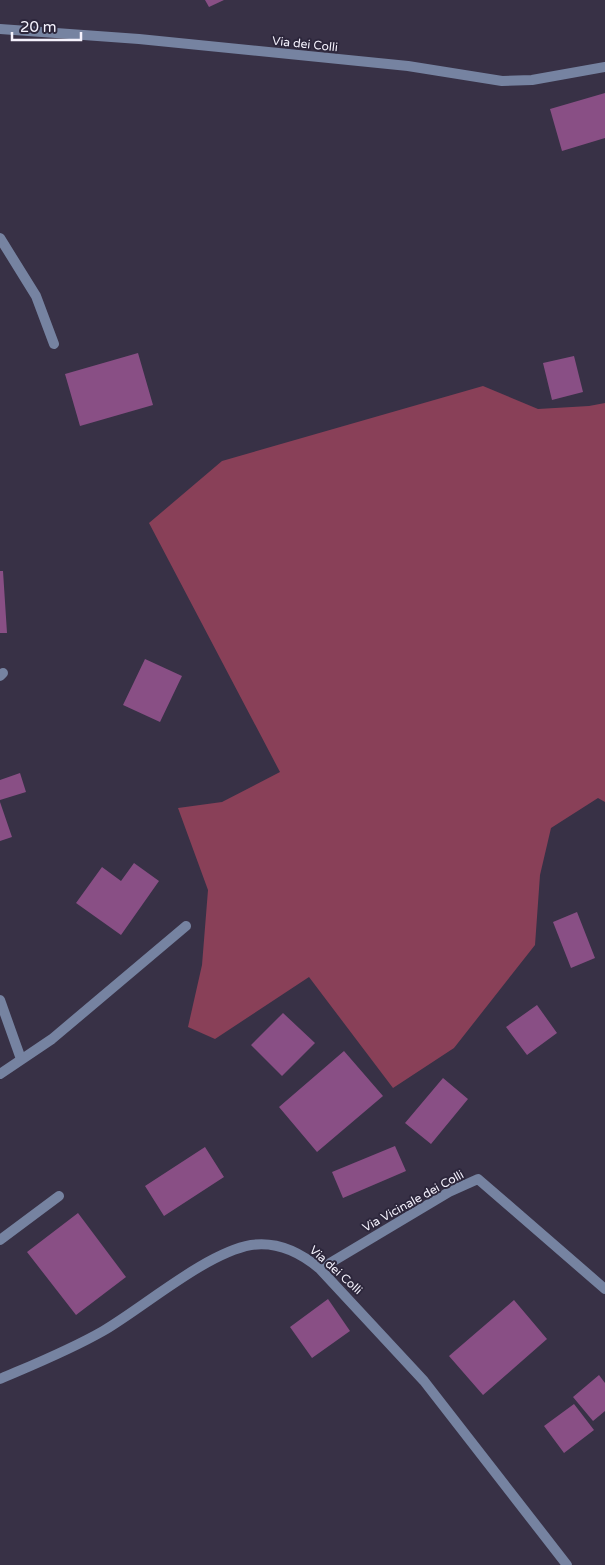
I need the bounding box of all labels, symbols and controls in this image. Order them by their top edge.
scale bar [12,10,81,42]
text: 20 m [20,18,57,36]
street label: Via dei Colli [271,34,339,54]
street label: Via Vicinale dei Colli [360,1167,466,1235]
street label: Via dei Colli [307,1243,365,1297]

